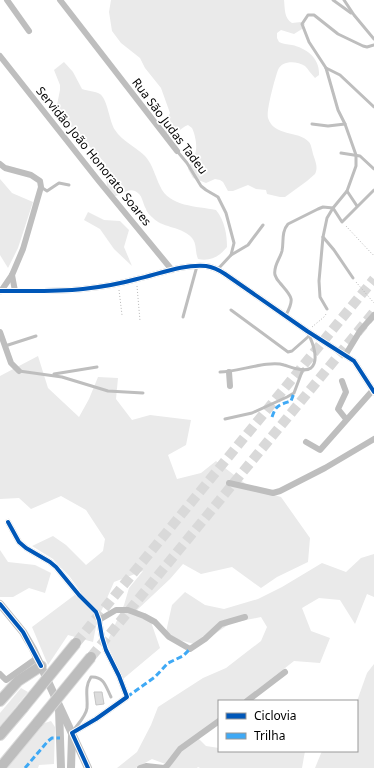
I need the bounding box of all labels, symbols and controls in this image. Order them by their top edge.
street label: Rua São Judas Tadeu [128,75,212,177]
street label: Servidão João Honorato Soares [33,83,156,229]
legend [218,700,358,752]
text: Ciclovia [254,707,296,724]
text: Trilha [254,727,285,744]

